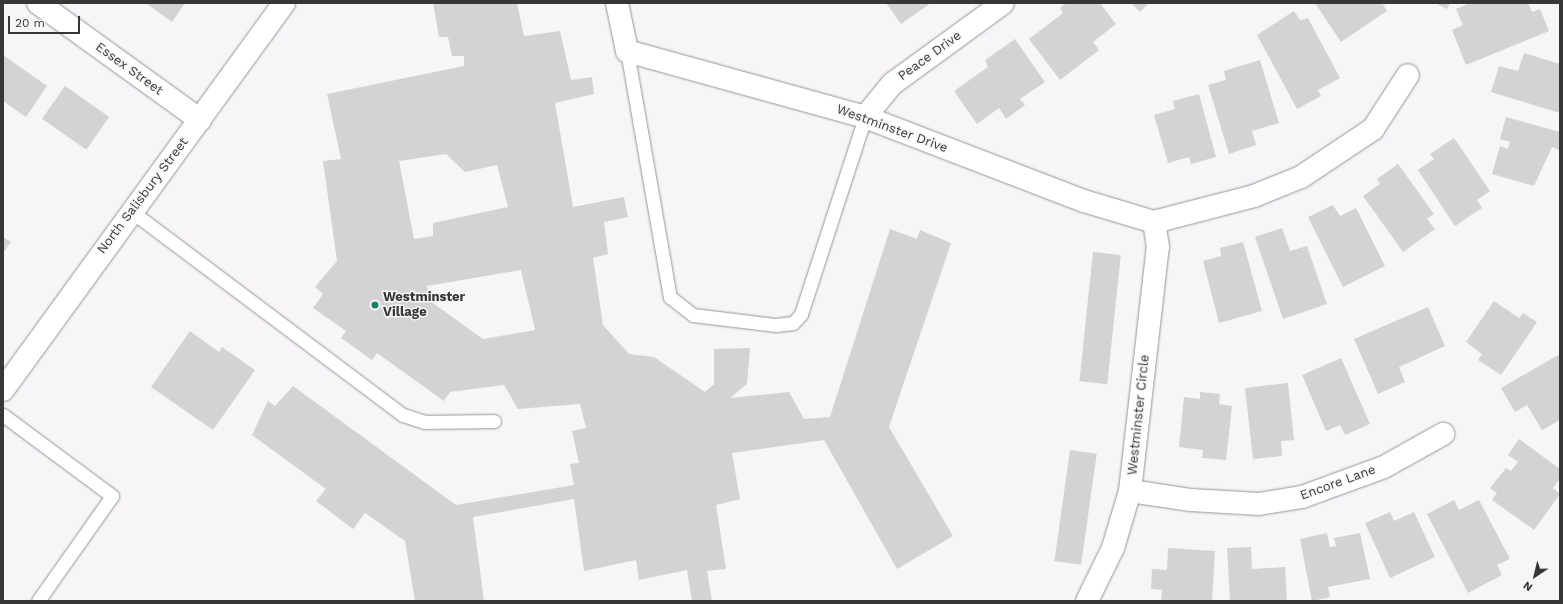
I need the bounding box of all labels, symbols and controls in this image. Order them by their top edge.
scale bar [10,8,82,34]
text: 20 m [15,16,45,30]
street label: Peace Drive [895,28,965,84]
street label: Essex Street [92,39,166,99]
street label: Westminster Drive [834,102,950,156]
street label: North Salisbury Street [94,135,192,257]
place label: Westminster Village [383,290,465,321]
marker: Westminster Village [370,300,380,310]
street label: Westminster Circle [1125,354,1153,476]
street label: Encore Lane [1298,462,1378,504]
north arrow [1515,556,1555,596]
text: N [1521,579,1535,594]

